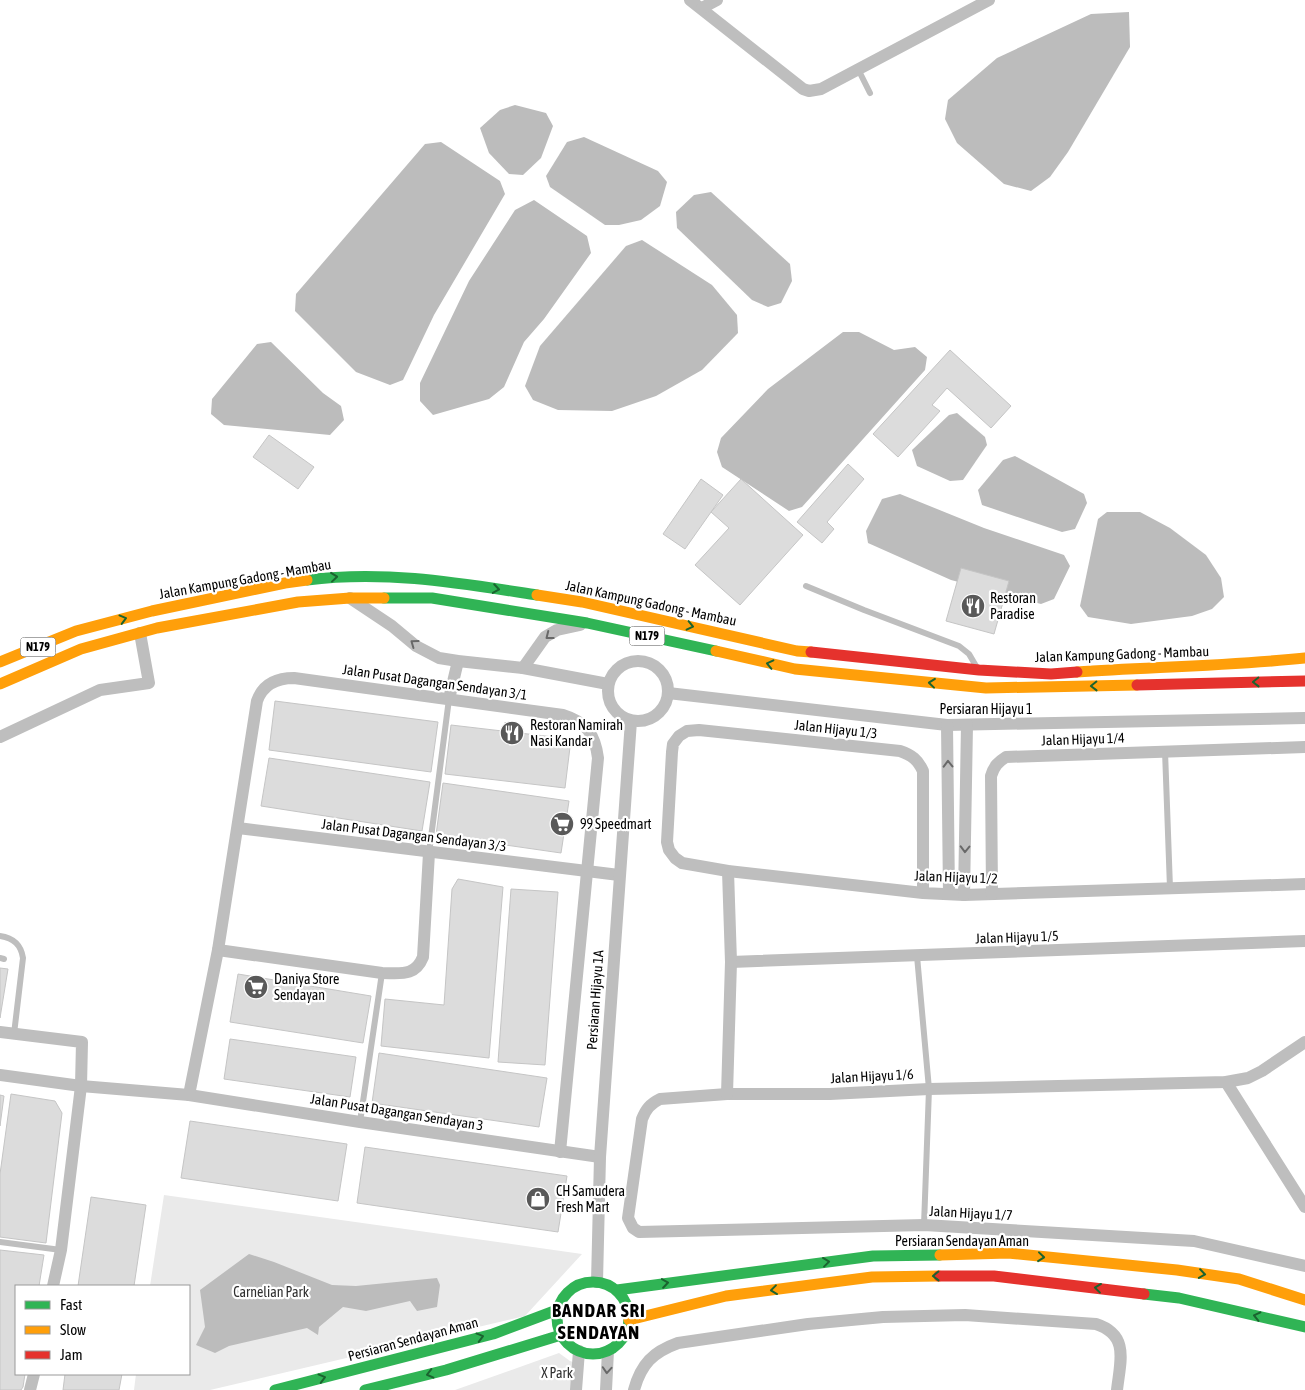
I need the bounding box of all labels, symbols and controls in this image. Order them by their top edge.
street label: Jalan Kampung Gadong - Mambau [158,556,332,602]
one-way arrow [331,572,339,583]
street label: Jalan Kampung Gadong - Mambau [564,577,738,629]
one-way arrow [492,583,500,593]
place label: Restoran Paradise [990,590,1036,622]
restaurant icon: Restoran Paradise [960,593,986,619]
one-way arrow [119,614,127,624]
one-way arrow [685,620,694,631]
road number: N179 [630,626,664,646]
one-way arrow [545,630,554,639]
road number: N179 [20,638,56,656]
one-way arrow [410,640,420,649]
street label: Jalan Kampung Gadong - Mambau [1035,643,1209,665]
one-way arrow [766,659,775,670]
street label: Jalan Pusat Dagangan Sendayan 3/1 [342,661,528,703]
one-way arrow [1252,677,1260,687]
one-way arrow [927,678,935,689]
one-way arrow [1090,681,1098,691]
street label: Persiaran Hijayu 1 [939,701,1033,717]
place label: Restoran Namirah Nasi Kandar [530,717,623,749]
street label: Jalan Hijayu 1/3 [794,717,878,741]
restaurant icon: Restoran Namirah Nasi Kandar [499,720,525,746]
street label: Jalan Hijayu 1/4 [1041,730,1125,748]
one-way arrow [943,760,953,768]
supermarket icon: 99 Speedmart [549,811,575,837]
street label: Jalan Pusat Dagangan Sendayan 3/3 [321,816,507,854]
place label: 99 Speedmart [580,816,651,832]
one-way arrow [960,846,970,853]
street label: Jalan Hijayu 1/2 [914,868,998,886]
street label: Jalan Hijayu 1/5 [975,928,1059,946]
street label: Persiaran Hijayu 1A [584,949,606,1050]
place label: Daniya Store Sendayan [274,971,339,1003]
supermarket icon: Daniya Store Sendayan [243,974,269,1000]
street label: Jalan Hijayu 1/6 [830,1066,914,1086]
street label: Jalan Pusat Dagangan Sendayan 3 [309,1090,485,1134]
place label: CH Samudera Fresh Mart [556,1183,625,1215]
shop icon: CH Samudera Fresh Mart [525,1186,551,1212]
street label: Jalan Hijayu 1/7 [929,1203,1013,1223]
street label: Persiaran Sendayan Aman [895,1233,1029,1249]
one-way arrow [1037,1251,1045,1262]
one-way arrow [823,1257,831,1268]
one-way arrow [1198,1268,1207,1278]
one-way arrow [932,1271,940,1282]
one-way arrow [661,1278,669,1289]
one-way arrow [1093,1283,1101,1294]
park label: Carnelian Park [233,1284,309,1300]
one-way arrow [770,1284,778,1295]
legend [15,1285,190,1375]
text: Fast [60,1296,82,1313]
district label: BANDAR SRI SENDAYAN [552,1299,646,1343]
one-way arrow [1253,1312,1262,1322]
street label: Persiaran Sendayan Aman [346,1314,480,1364]
text: Slow [60,1321,86,1338]
one-way arrow [475,1332,484,1343]
text: Jam [60,1346,83,1363]
park label: X Park [541,1365,573,1381]
one-way arrow [602,1367,613,1375]
one-way arrow [426,1368,435,1379]
one-way arrow [318,1373,327,1384]

